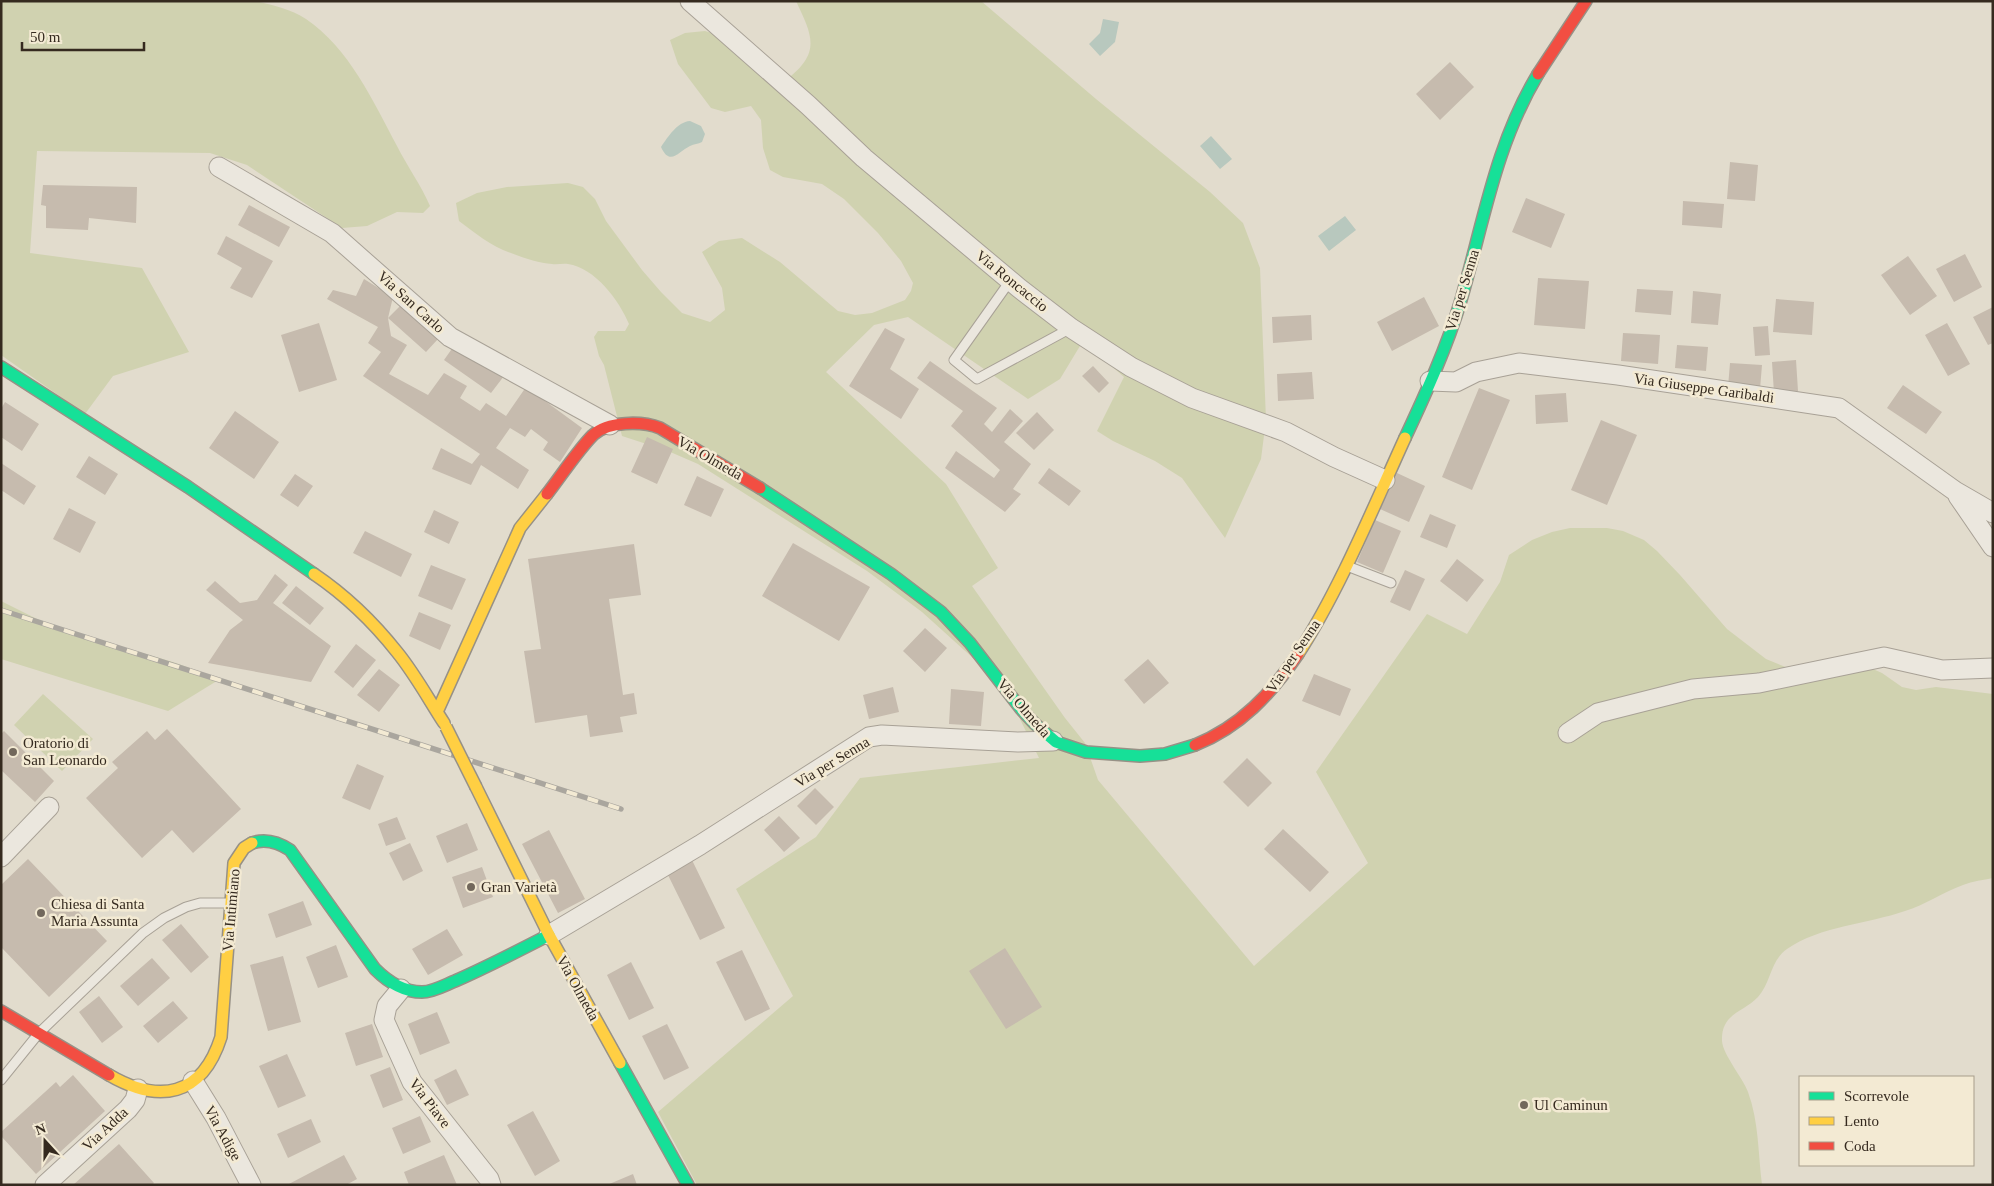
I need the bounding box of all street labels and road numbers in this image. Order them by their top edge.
street label: Via Roncaccio [973,247,1051,315]
street label: Via per Senna [1442,247,1482,333]
street label: Via San Carlo [374,268,448,336]
street label: Via Giuseppe Garibaldi [1633,370,1775,406]
street label: Via Olmeda [675,433,745,483]
street label: Via per Senna [1263,616,1323,695]
street label: Via Olmeda [994,676,1054,741]
street label: Via per Senna [792,733,872,791]
street label: Via Intimiano [219,868,243,952]
street label: Via Olmeda [554,953,603,1024]
street label: Via Piave [406,1075,454,1131]
street label: Via Adige [201,1103,245,1164]
street label: Via Adda [79,1104,131,1154]

